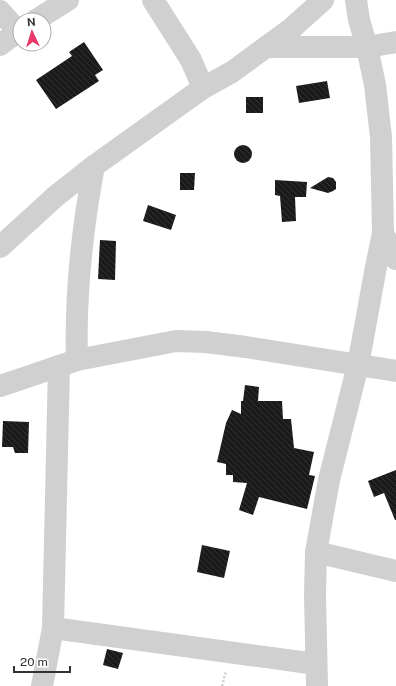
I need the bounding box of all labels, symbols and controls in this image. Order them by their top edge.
north arrow [12,12,52,52]
text: N [27,16,36,28]
scale bar [14,648,70,674]
text: 20 m [20,655,48,669]

